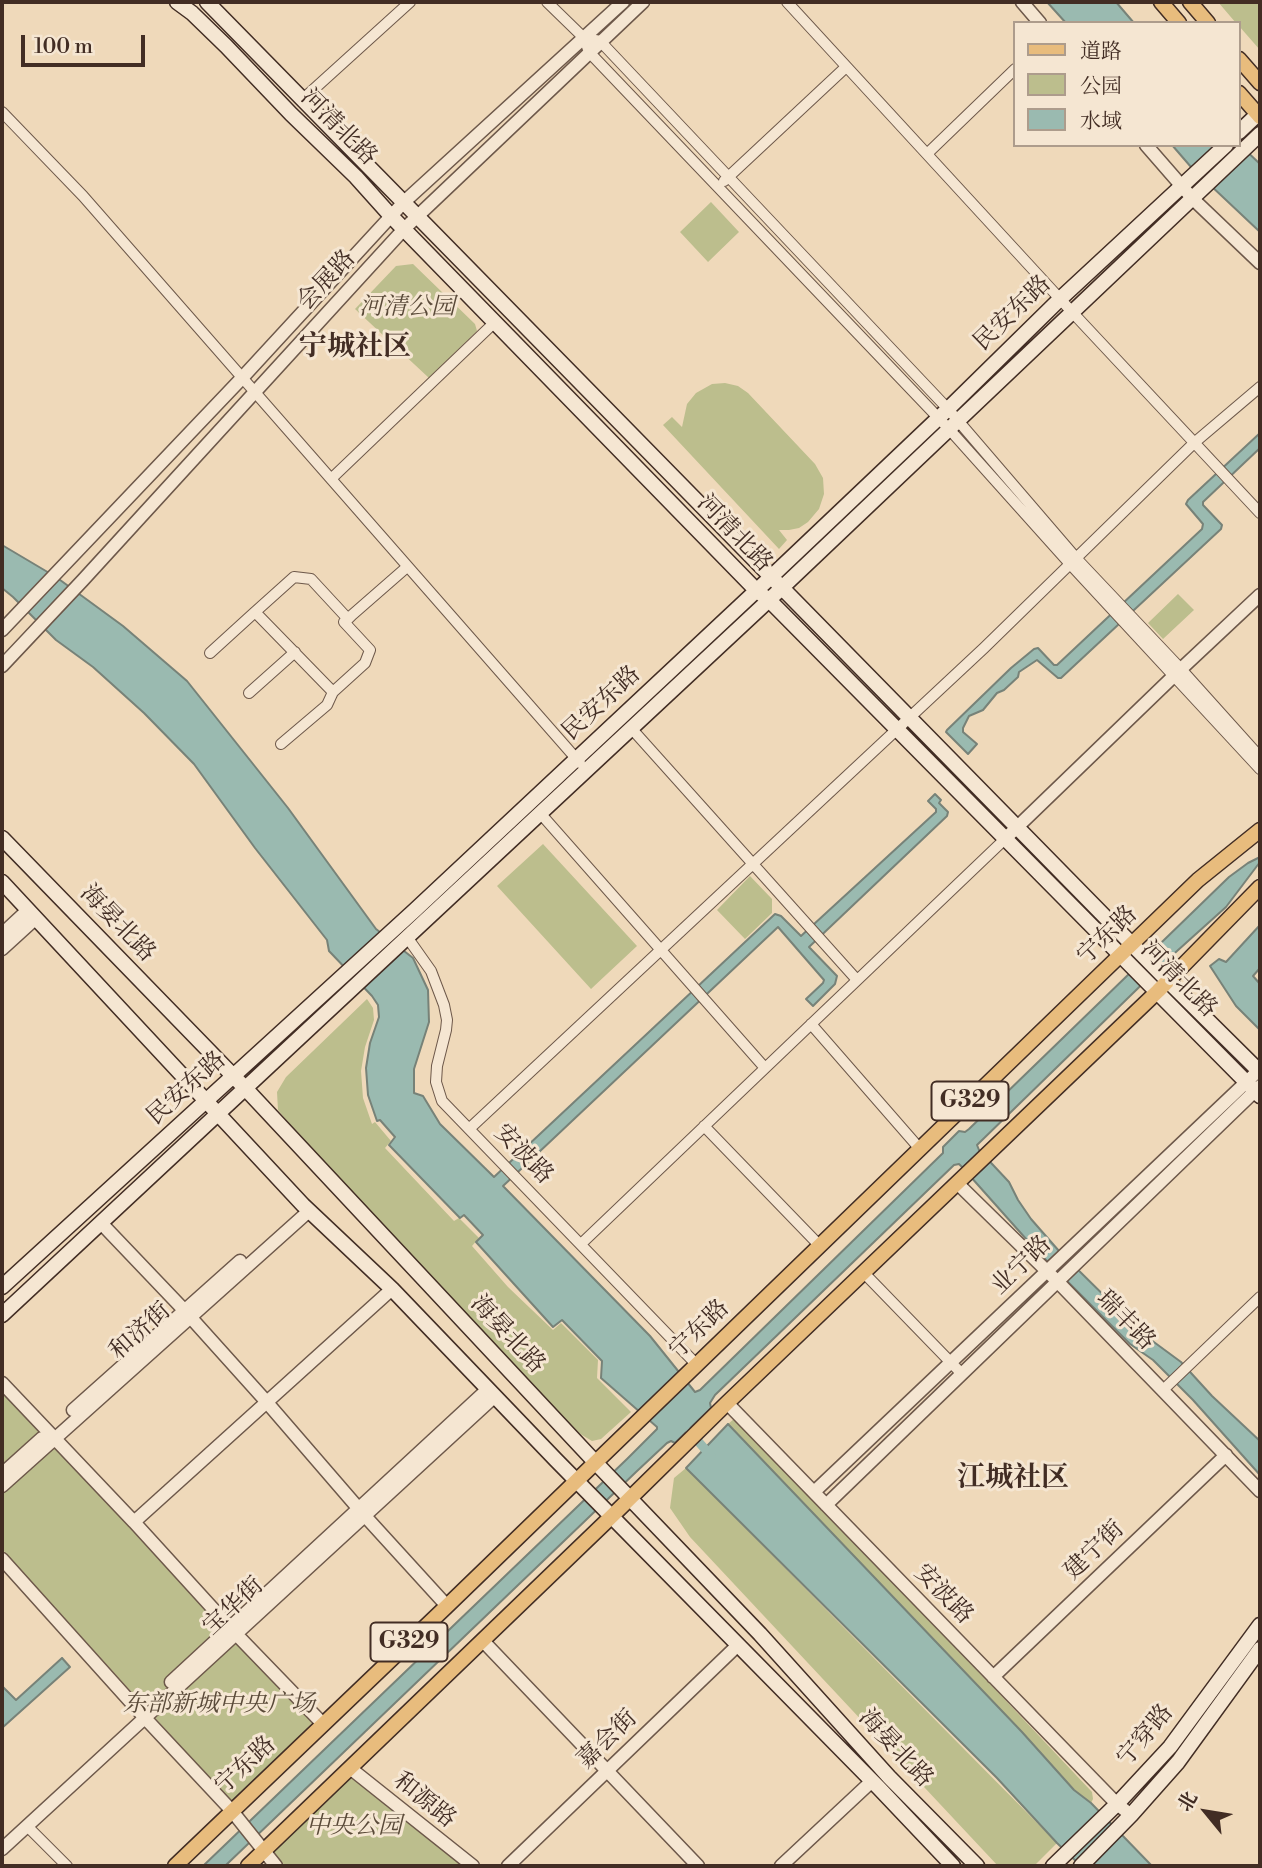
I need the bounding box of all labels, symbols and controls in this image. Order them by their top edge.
scale bar [24,21,149,65]
legend [1014,21,1241,147]
text: 100 m [34,34,93,60]
text: 道路 [1080,39,1122,65]
text: 公园 [1080,74,1122,100]
street label: 河清北路 [294,84,382,172]
text: 水域 [1080,109,1122,135]
street label: 会展路 [292,245,362,317]
street label: 民安东路 [968,270,1058,358]
park label: 河清公园 [359,294,455,322]
district label: 宁城社区 [299,331,411,365]
street label: 河清北路 [690,489,778,579]
street label: 民安东路 [557,661,647,747]
street label: 海晏北路 [73,879,161,969]
street label: 宁东路 [1072,901,1144,971]
street label: 河清北路 [1134,936,1222,1024]
street label: 民安东路 [142,1046,232,1132]
road number: G329 [932,1082,1009,1120]
street label: 安波路 [488,1119,558,1191]
street label: 业宁路 [986,1231,1058,1301]
street label: 瑞丰路 [1090,1285,1160,1357]
street label: 海晏北路 [464,1290,550,1380]
street label: 宁东路 [664,1295,736,1365]
street label: 和济街 [105,1297,177,1367]
district label: 江城社区 [957,1462,1069,1496]
street label: 建宁街 [1059,1516,1131,1586]
street label: 安波路 [908,1559,978,1631]
street label: 宝华街 [198,1572,270,1642]
road number: G329 [370,1623,448,1662]
park label: 东部新城中央广场 [123,1691,315,1719]
street label: 宁穿路 [1112,1699,1180,1773]
street label: 海晏北路 [852,1704,938,1794]
street label: 嘉会街 [572,1705,644,1775]
street label: 宁东路 [210,1731,282,1801]
street label: 和源路 [387,1767,461,1835]
north arrow [1171,1777,1241,1847]
text: 北 [1173,1787,1203,1816]
park label: 中央公园 [306,1813,402,1841]

